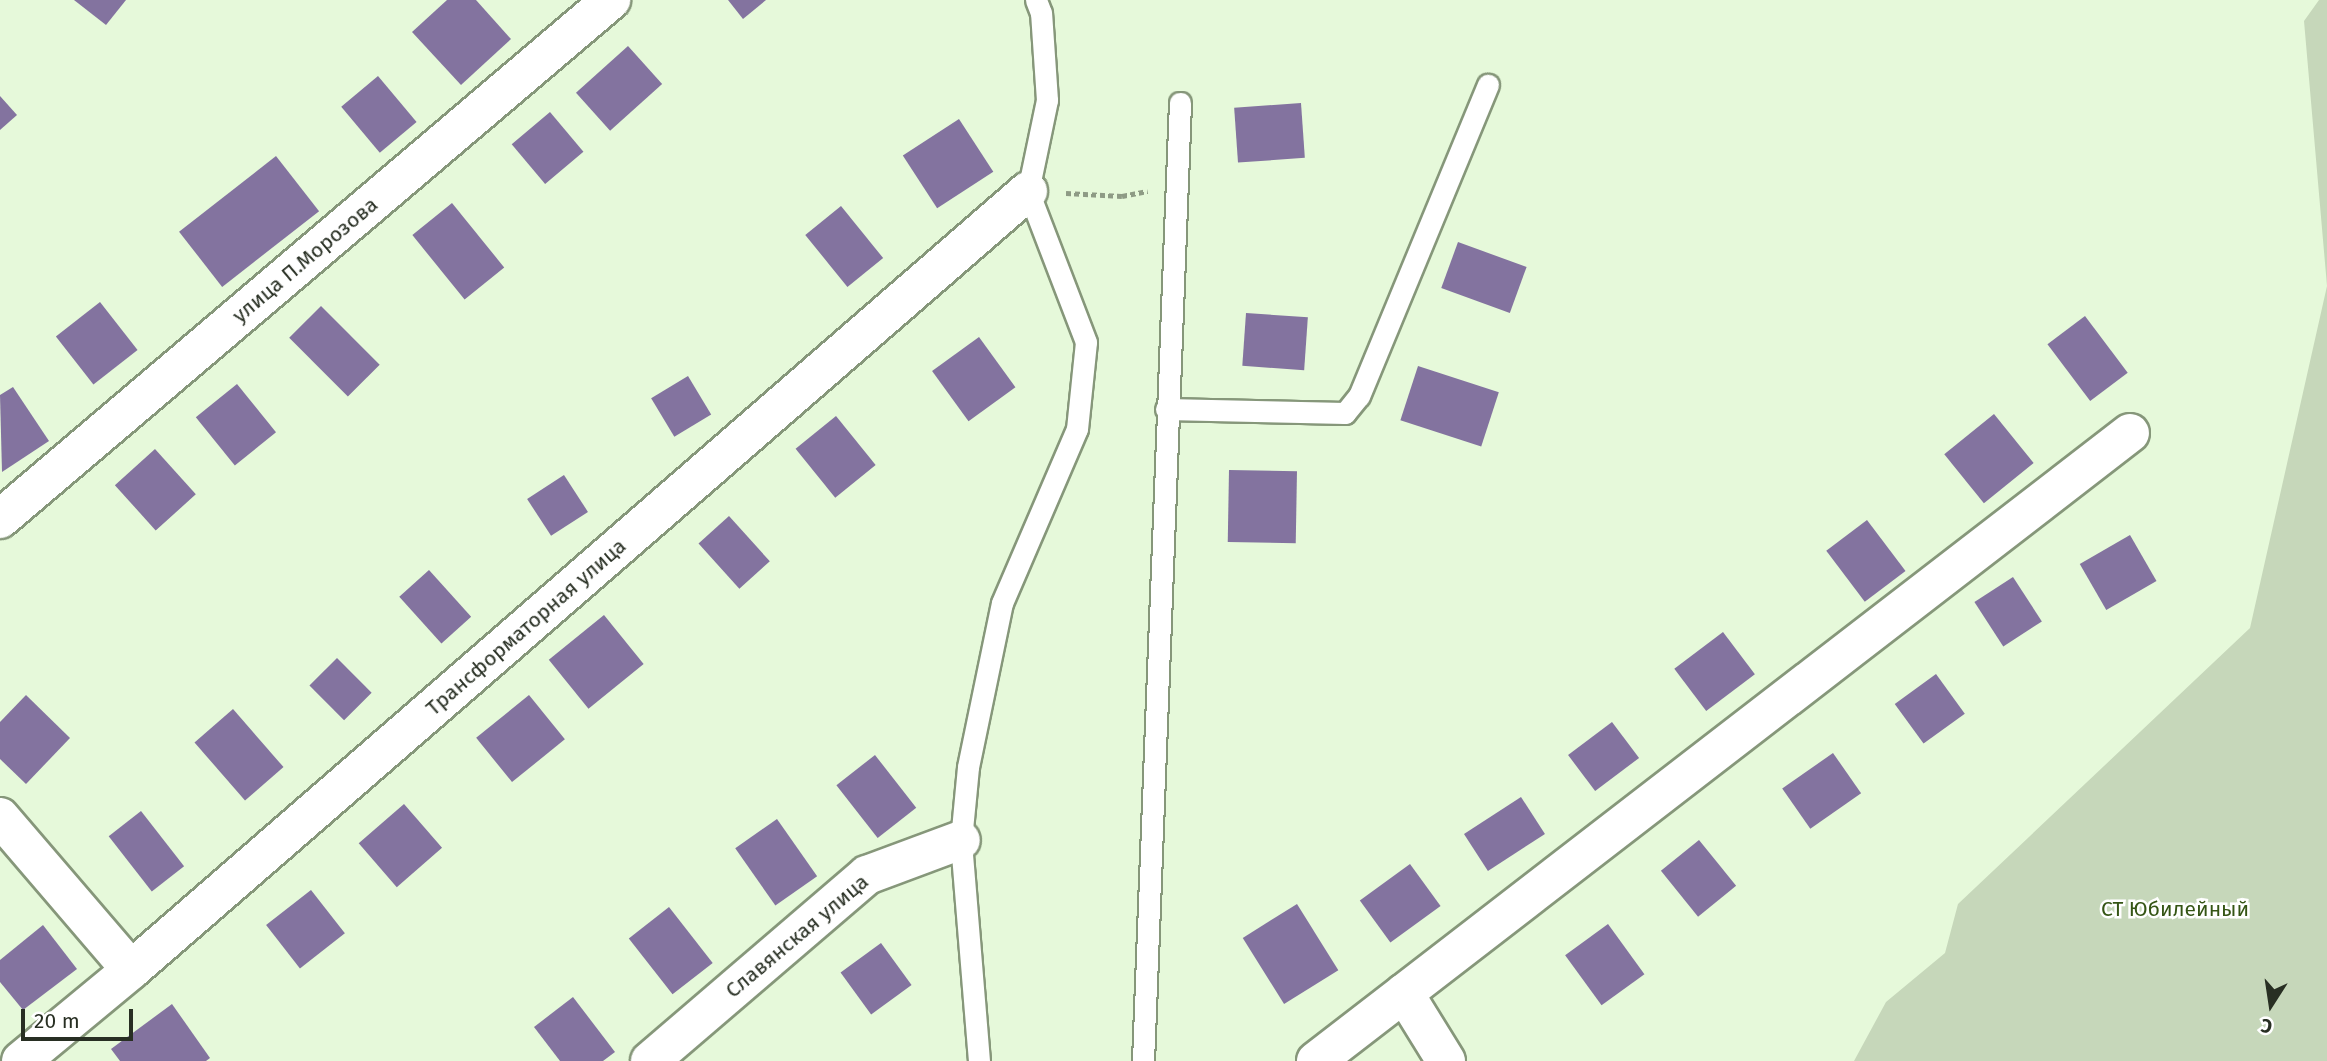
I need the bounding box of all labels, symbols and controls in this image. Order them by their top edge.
street label: улица П.Морозова [227,192,383,328]
street label: Трансформаторная улица [421,533,631,721]
street label: Славянская улица [720,869,874,1003]
park label: СТ Юбилейный [2101,896,2249,922]
north arrow [2236,970,2306,1040]
scale bar [24,995,136,1038]
text: 20 m [34,1008,80,1034]
text: С [2259,1014,2274,1038]

